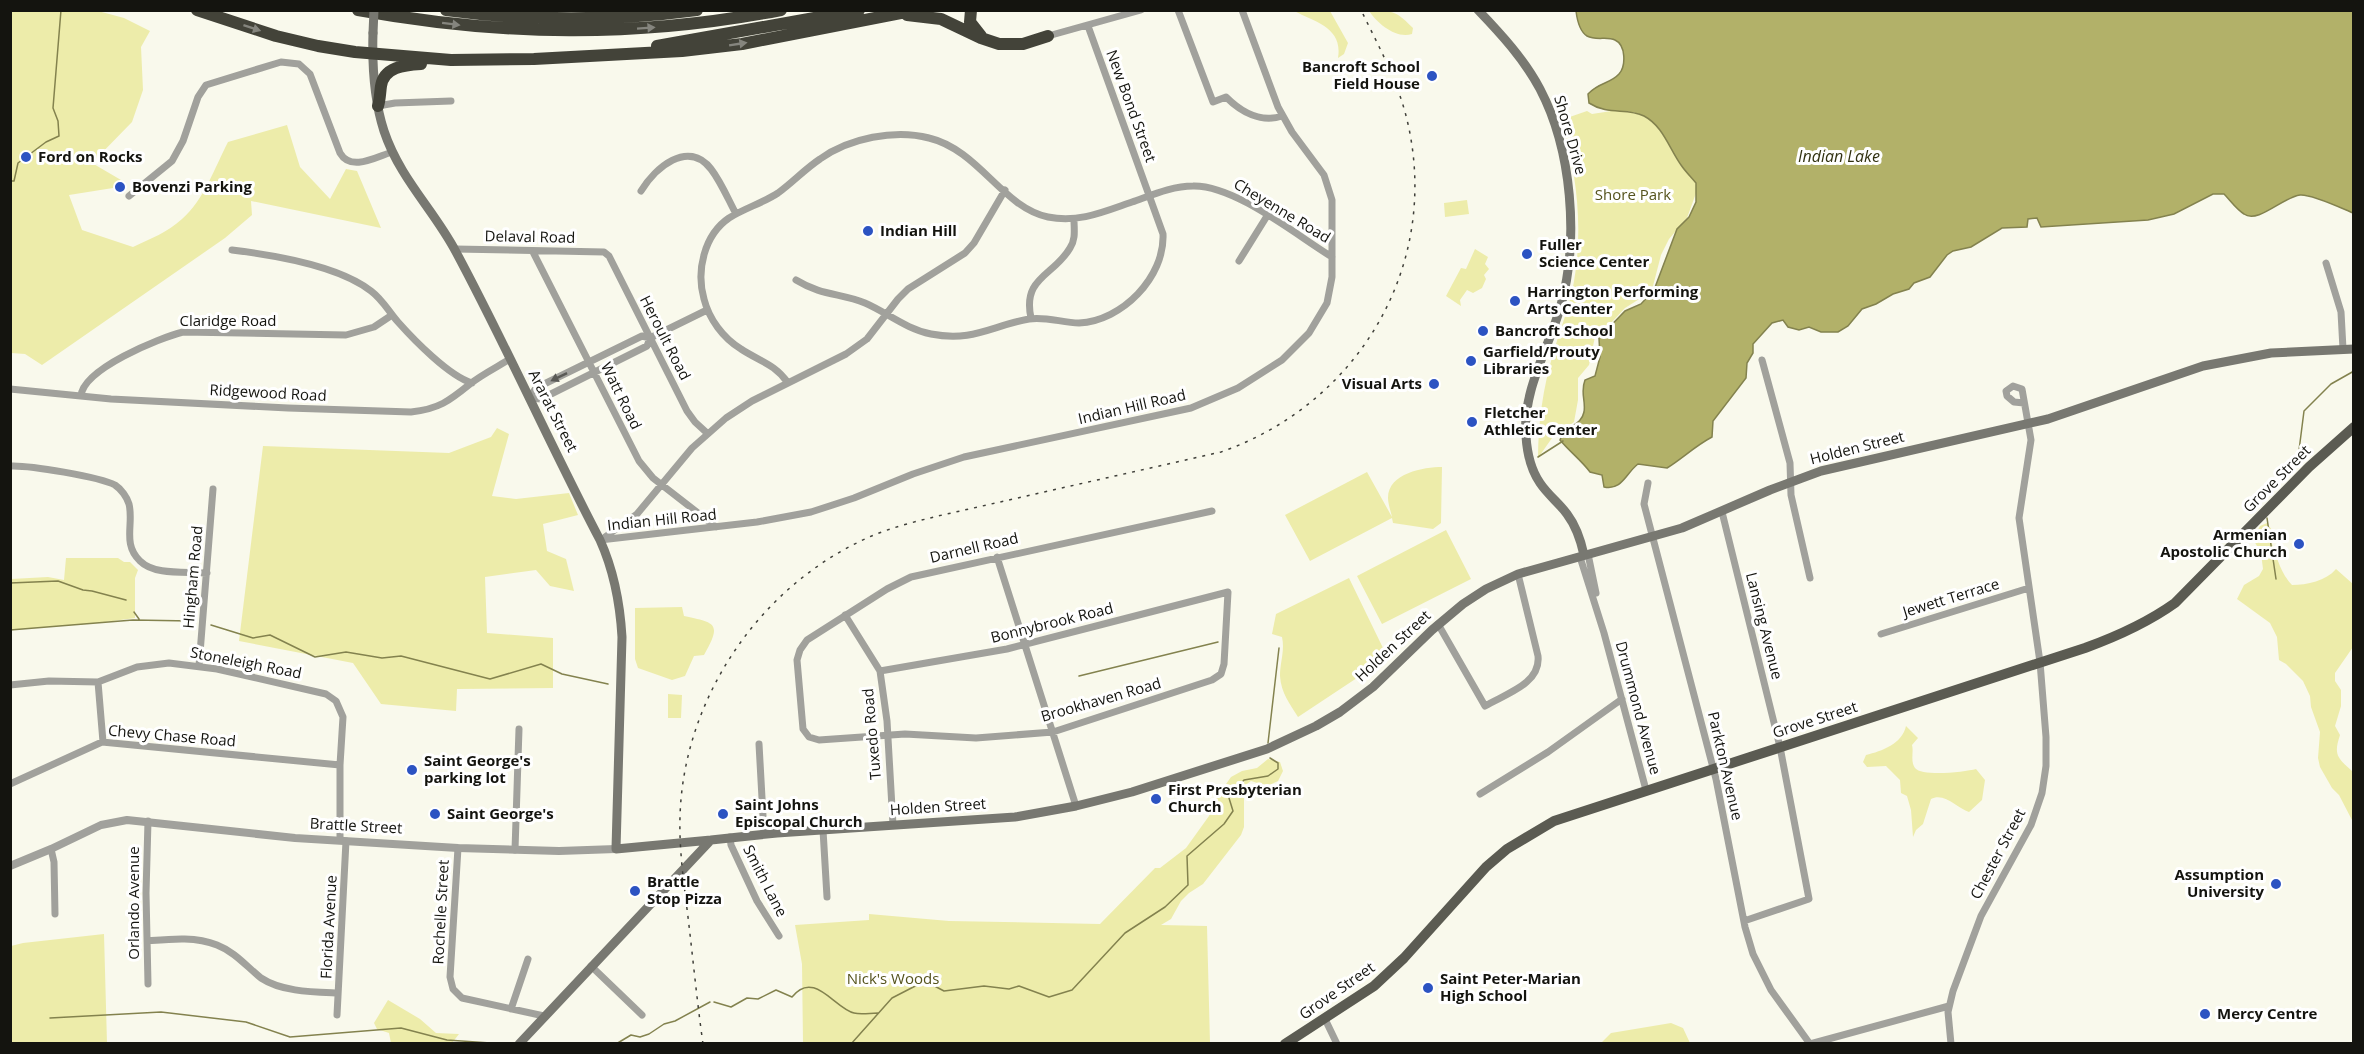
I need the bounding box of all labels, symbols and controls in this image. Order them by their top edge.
one-way arrow [442,19,461,28]
one-way arrow [636,23,655,33]
one-way arrow [243,24,261,33]
one-way arrow [729,40,748,49]
street label: New Bond Street [1102,47,1162,165]
place label: Bancroft School Field House [1302,56,1420,93]
marker: Bancroft School Field House [1425,69,1439,83]
street label: Shore Drive [1550,93,1592,177]
water label: Indian Lake [1798,145,1880,167]
place label: Ford on Rocks [38,146,142,166]
marker: Ford on Rocks [19,150,33,164]
street label: Cheyenne Road [1230,173,1335,247]
place label: Bovenzi Parking [132,176,252,196]
marker: Bovenzi Parking [113,180,127,194]
park label: Shore Park [1595,184,1671,204]
place label: Indian Hill [880,220,957,240]
marker: Indian Hill [861,224,875,238]
street label: Delaval Road [484,225,576,247]
place label: Fuller Science Center [1539,234,1649,271]
marker: Fuller Science Center [1520,247,1534,261]
place label: Harrington Performing Arts Center [1527,281,1699,318]
street label: Heroult Road [636,292,696,383]
marker: Harrington Performing Arts Center [1508,294,1522,308]
street label: Claridge Road [180,310,276,330]
place label: Bancroft School [1495,320,1613,340]
marker: Bancroft School [1476,324,1490,338]
place label: Garfield/Prouty Libraries [1483,341,1600,378]
marker: Garfield/Prouty Libraries [1464,354,1478,368]
street label: Watt Road [597,359,647,433]
street label: Ararat Street [525,366,583,455]
one-way arrow [551,372,568,381]
place label: Visual Arts [1342,373,1422,393]
marker: Visual Arts [1427,377,1441,391]
street label: Ridgewood Road [209,379,327,405]
street label: Indian Hill Road [1076,384,1188,428]
place label: Fletcher Athletic Center [1484,402,1598,439]
marker: Fletcher Athletic Center [1465,415,1479,429]
street label: Holden Street [1808,426,1906,468]
street label: Grove Street [2238,440,2314,516]
street label: Indian Hill Road [606,503,718,535]
place label: Armenian Apostolic Church [2160,524,2287,561]
street label: Hingham Road [178,525,206,629]
street label: Darnell Road [928,527,1020,567]
marker: Armenian Apostolic Church [2292,537,2306,551]
street label: Lansing Avenue [1742,570,1788,681]
street label: Jewett Terrace [1898,573,2001,622]
street label: Bonnybrook Road [988,597,1115,647]
street label: Holden Street [1350,605,1434,685]
street label: Drummond Avenue [1612,639,1666,777]
street label: Stoneleigh Road [189,641,304,683]
street label: Brookhaven Road [1038,672,1163,726]
street label: Tuxedo Road [857,688,885,781]
street label: Grove Street [1770,696,1860,742]
street label: Parkton Avenue [1704,709,1748,822]
street label: Chevy Chase Road [107,719,237,751]
place label: Saint George's parking lot [424,750,531,787]
marker: Saint George's parking lot [405,763,419,777]
place label: First Presbyterian Church [1168,779,1302,816]
marker: First Presbyterian Church [1149,792,1163,806]
street label: Holden Street [889,793,987,819]
place label: Saint Johns Episcopal Church [735,794,863,831]
place label: Saint George's [447,803,554,823]
street label: Chester Street [1965,805,2029,902]
marker: Saint George's [428,807,442,821]
marker: Saint Johns Episcopal Church [716,807,730,821]
street label: Brattle Street [309,813,403,837]
street label: Smith Lane [739,841,793,920]
street label: Orlando Avenue [123,846,143,960]
street label: Rochelle Street [427,859,453,965]
place label: Assumption University [2174,864,2264,901]
place label: Brattle Stop Pizza [647,871,722,908]
street label: Florida Avenue [315,874,341,979]
marker: Assumption University [2269,877,2283,891]
marker: Brattle Stop Pizza [628,884,642,898]
street label: Grove Street [1295,957,1378,1024]
park label: Nick's Woods [847,968,939,988]
place label: Saint Peter-Marian High School [1440,968,1581,1005]
marker: Saint Peter-Marian High School [1421,981,1435,995]
place label: Mercy Centre [2217,1003,2318,1023]
marker: Mercy Centre [2198,1007,2212,1021]

